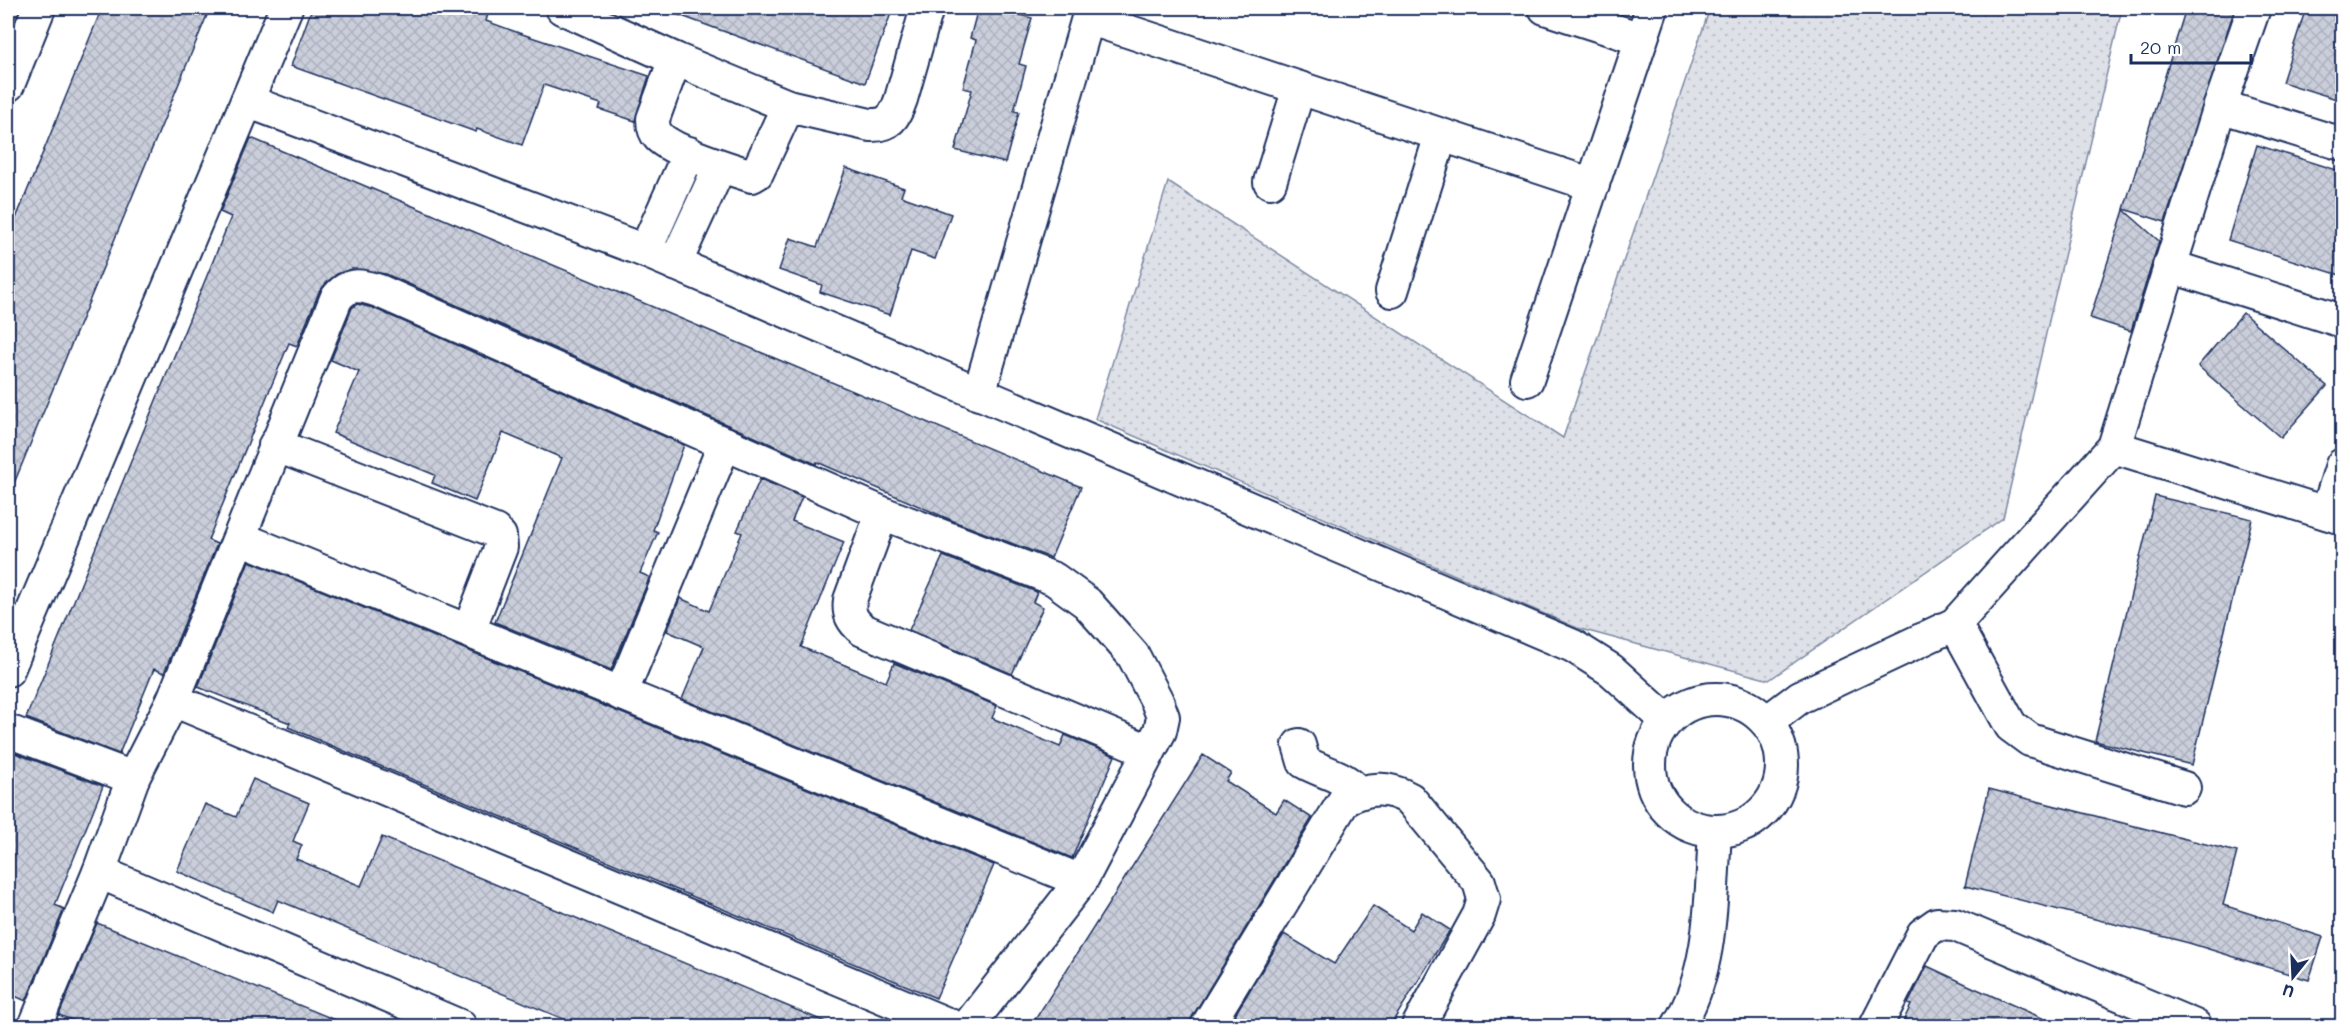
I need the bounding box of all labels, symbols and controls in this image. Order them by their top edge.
scale bar [2131,27,2251,65]
text: 20 m [2140,35,2181,59]
north arrow [2263,947,2323,1007]
text: U [2280,980,2297,1003]

